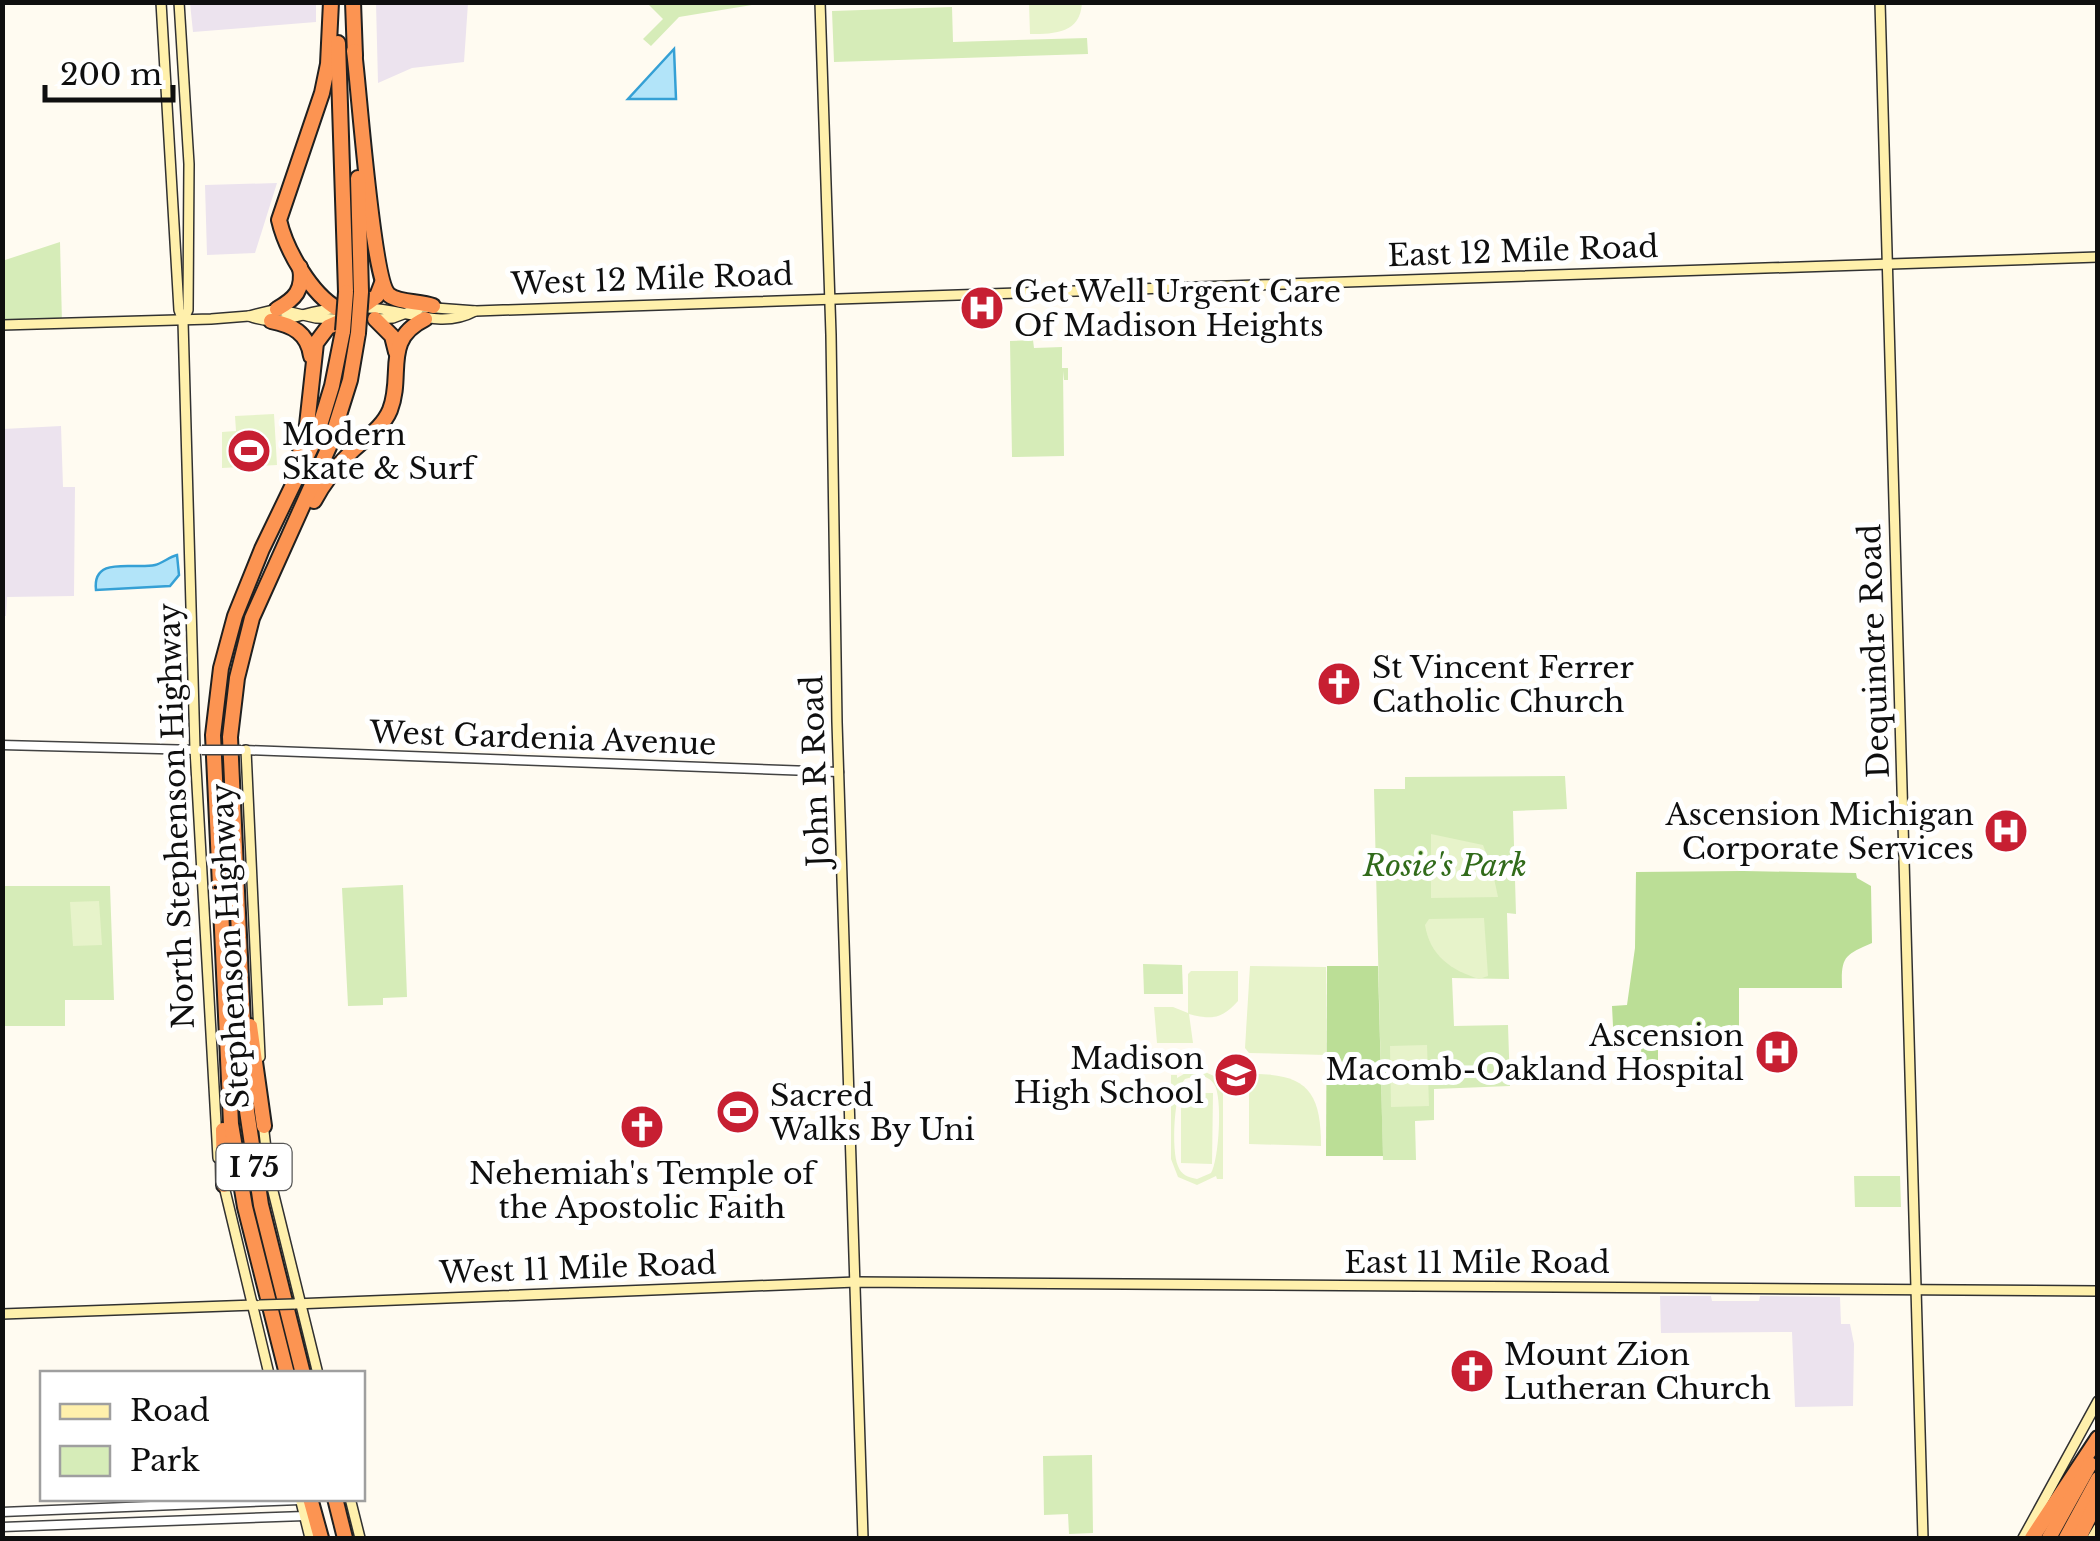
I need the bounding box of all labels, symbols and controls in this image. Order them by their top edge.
scale bar [45,40,172,102]
text: 200 m [60,56,162,93]
street label: East 12 Mile Road [1387,228,1659,274]
street label: West 12 Mile Road [509,256,794,302]
place label: Get Well Urgent Care Of Madison Heights [1014,273,1341,344]
hospital icon: Get Well Urgent Care Of Madison Heights [959,285,1005,331]
place label: Modern Skate & Surf [282,416,478,487]
sports icon: Modern Skate & Surf [226,428,272,474]
street label: Dequindre Road [1851,523,1897,779]
street label: North Stephenson Highway [150,602,202,1030]
place label: St Vincent Ferrer Catholic Church [1372,649,1634,720]
church icon: St Vincent Ferrer Catholic Church [1316,661,1362,707]
street label: John R Road [793,675,837,871]
street label: West Gardenia Avenue [368,713,717,763]
street label: Stephenson Highway [203,782,257,1110]
place label: Ascension Michigan Corporate Services [1664,796,1974,867]
hospital icon: Ascension Michigan Corporate Services [1983,808,2029,854]
park label: Rosie's Park [1362,847,1527,884]
place label: Ascension Macomb-Oakland Hospital [1326,1017,1744,1088]
hospital icon: Ascension Macomb-Oakland Hospital [1754,1029,1800,1075]
place label: Madison High School [1014,1040,1204,1111]
school or university icon: Madison High School [1213,1052,1259,1098]
place label: Sacred Walks By Uni [769,1077,975,1148]
sports icon: Sacred Walks By Uni [715,1089,761,1135]
church icon: Nehemiah's Temple of the Apostolic Faith [619,1104,665,1150]
road number: I 75 [216,1144,292,1190]
place label: Nehemiah's Temple of the Apostolic Faith [469,1155,819,1226]
street label: East 11 Mile Road [1344,1244,1610,1281]
street label: West 11 Mile Road [438,1245,717,1291]
place label: Mount Zion Lutheran Church [1504,1336,1771,1407]
church icon: Mount Zion Lutheran Church [1449,1348,1495,1394]
legend [40,1371,365,1501]
text: Road [130,1392,210,1429]
text: Park [130,1442,200,1479]

